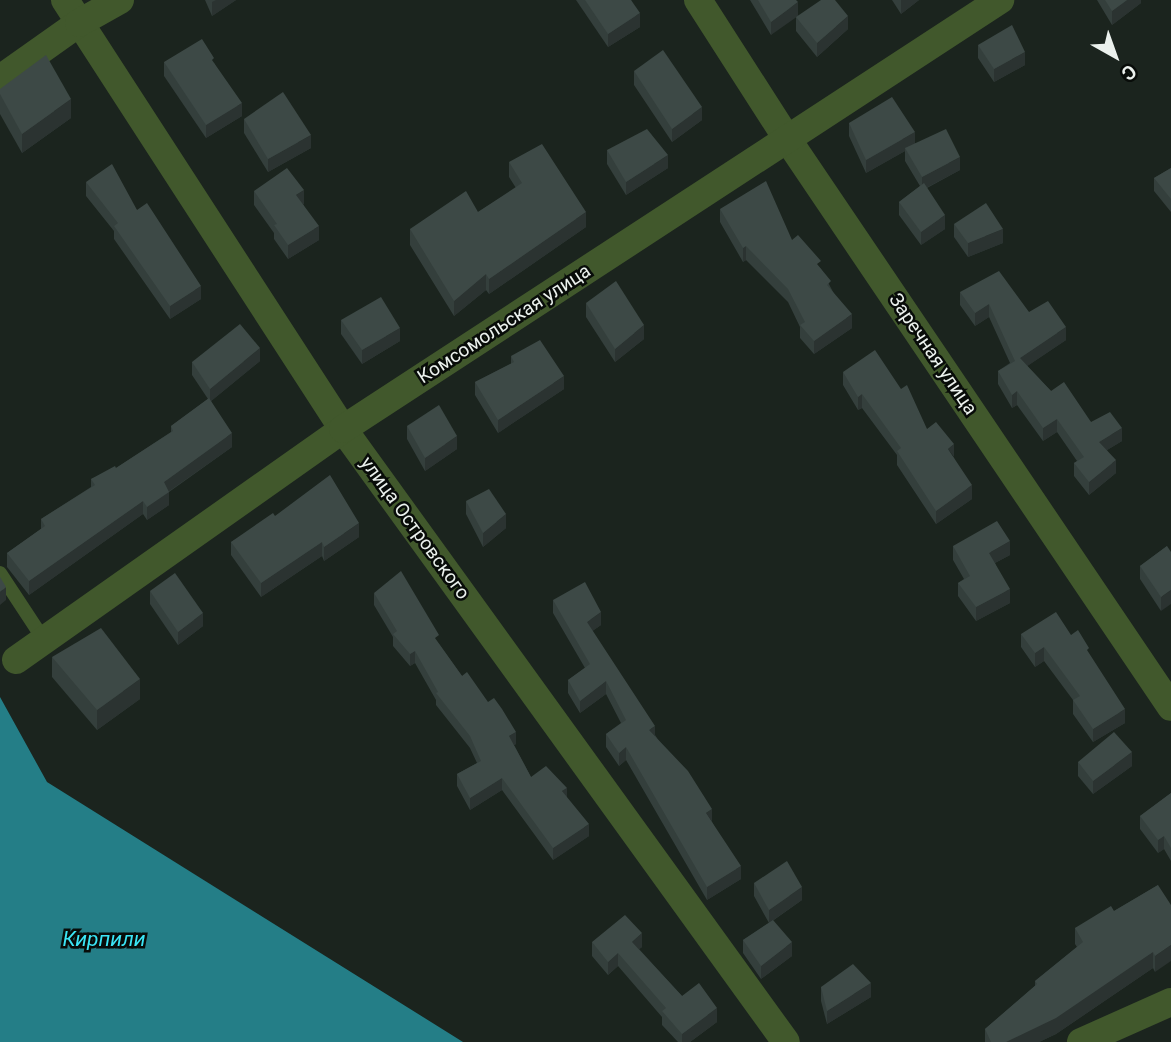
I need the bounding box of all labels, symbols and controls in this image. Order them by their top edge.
north arrow [1080,21,1150,91]
text: С [1117,60,1141,85]
street label: Комсомольская улица [413,260,595,388]
street label: Заречная улица [884,289,982,419]
street label: улица Островского [356,452,474,604]
water label: Кирпили [62,926,146,952]

